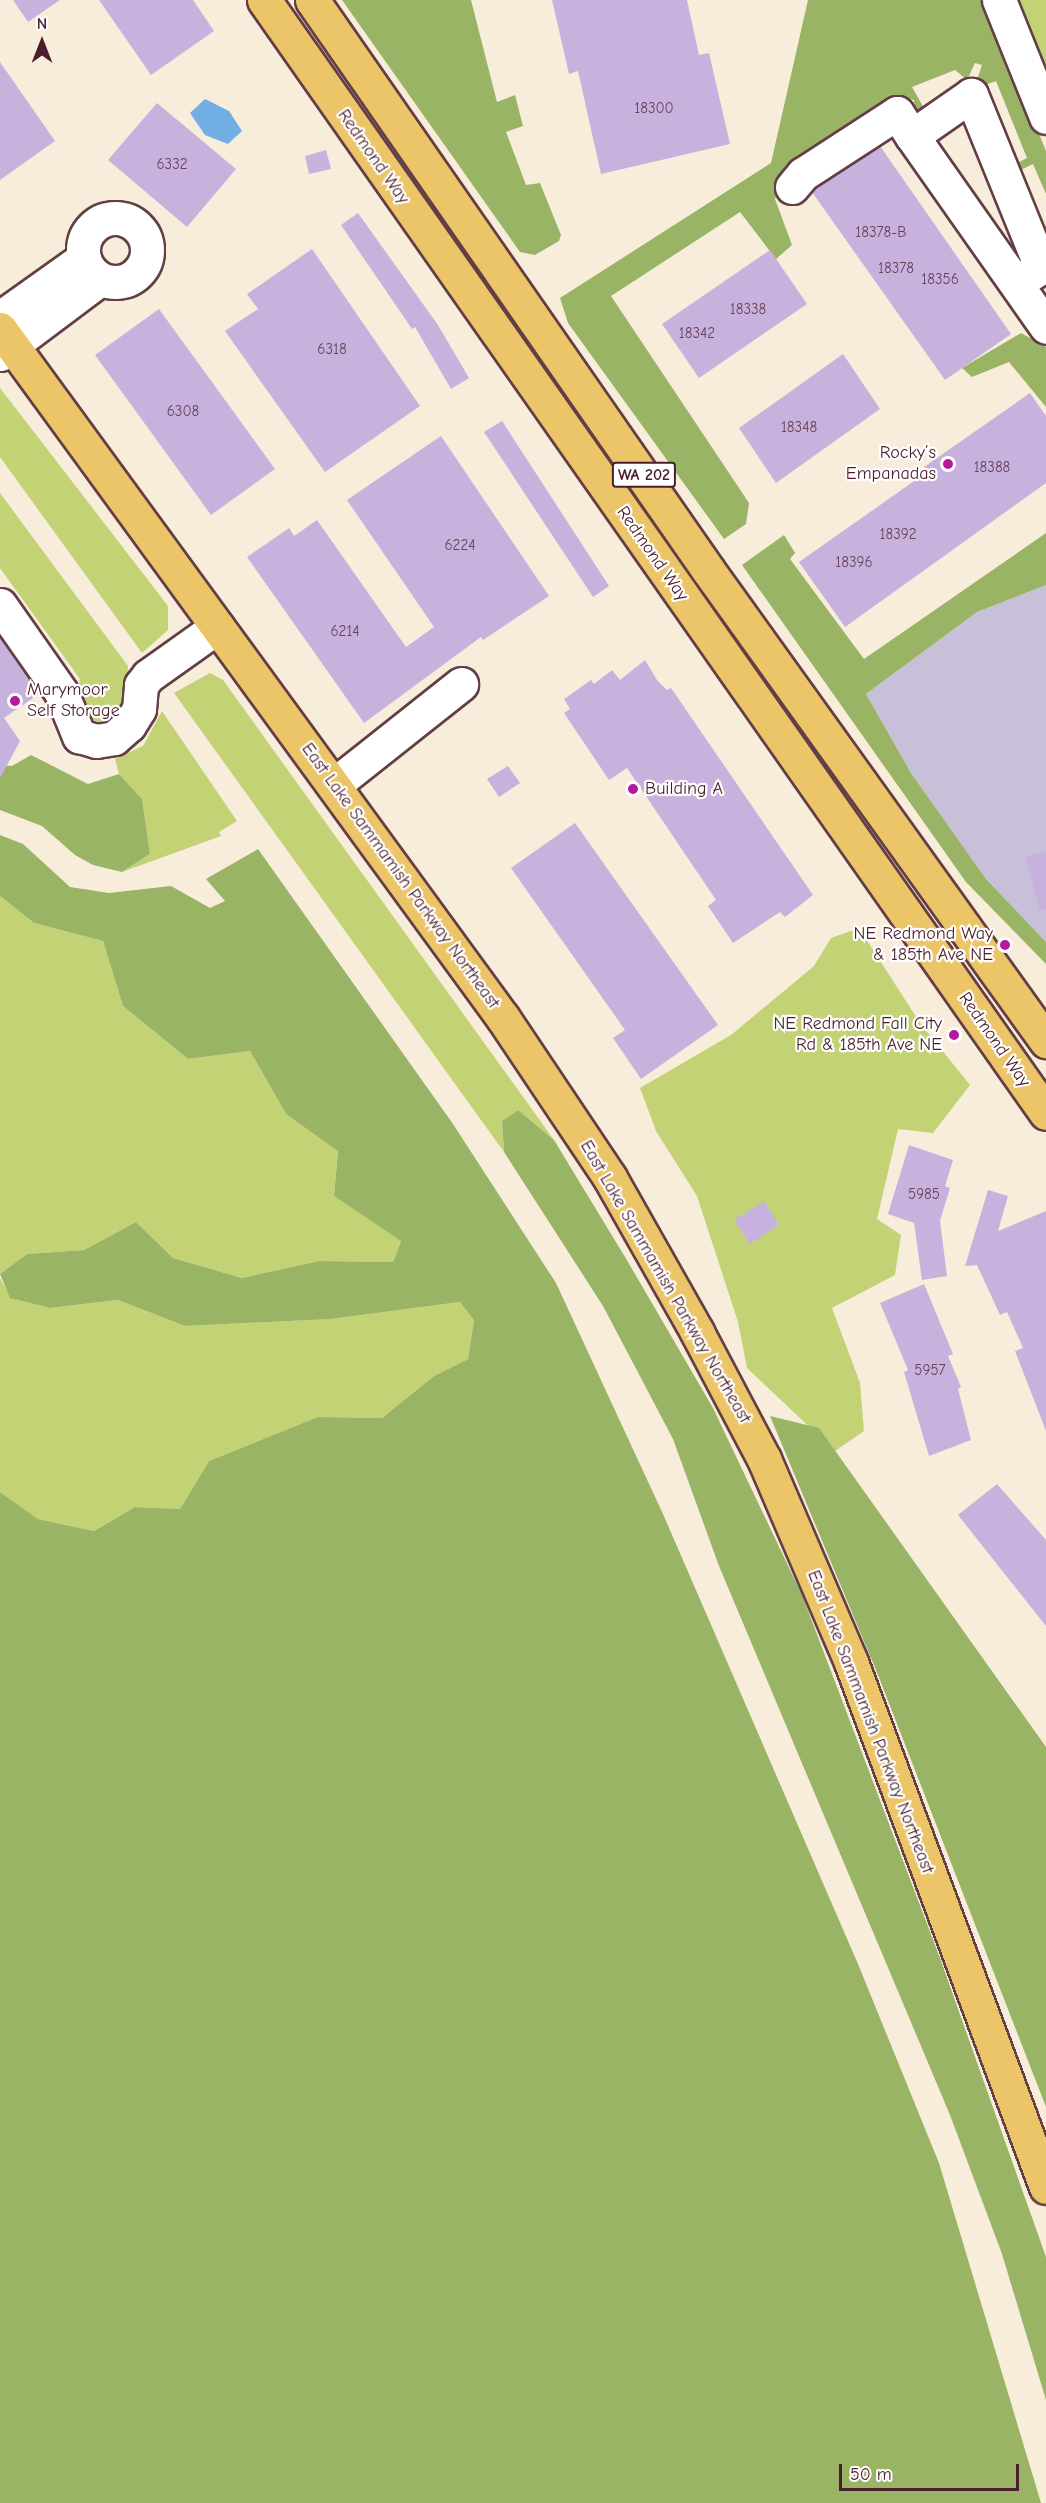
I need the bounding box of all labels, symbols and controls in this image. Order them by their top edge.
north arrow [12,12,72,72]
text: N [37,15,47,33]
house number: 18300 [634,100,674,118]
street label: Redmond Way [332,105,414,209]
house number: 6332 [156,156,188,174]
house number: 18378-B [855,224,907,242]
house number: 18378 [878,260,914,278]
house number: 18356 [921,271,959,289]
house number: 18338 [730,301,766,319]
house number: 18342 [679,325,715,343]
house number: 6318 [317,341,347,359]
house number: 6308 [167,403,199,421]
house number: 18348 [781,419,817,437]
place label: Rocky’s Empanadas [846,443,936,486]
marker: Rocky’s Empanadas [941,457,955,471]
house number: 18388 [974,459,1010,477]
road number: WA 202 [611,462,677,488]
street label: Redmond Way [611,502,693,606]
house number: 18392 [879,526,917,544]
house number: 6224 [444,537,476,555]
house number: 18396 [835,554,873,572]
house number: 6214 [330,623,360,641]
place label: Marymoor Self Storage [27,680,120,722]
marker: Marymoor Self Storage [8,694,22,708]
street label: East Lake Sammamish Parkway Northeast [296,739,504,1013]
place label: Building A [645,778,723,800]
marker: Building A [626,782,640,796]
place label: NE Redmond Way & 185th Ave NE [854,924,993,966]
marker: NE Redmond Way & 185th Ave NE [998,938,1012,952]
street label: Redmond Way [953,988,1035,1092]
place label: NE Redmond Fall City Rd & 185th Ave NE [773,1014,942,1056]
marker: NE Redmond Fall City Rd & 185th Ave NE [947,1028,961,1042]
street label: East Lake Sammamish Parkway Northeast [575,1137,755,1427]
house number: 5985 [908,1186,940,1204]
house number: 5957 [914,1362,946,1380]
street label: East Lake Sammamish Parkway Northeast [802,1567,938,1877]
scale bar [842,2452,1022,2490]
text: 50 m [850,2464,892,2485]

